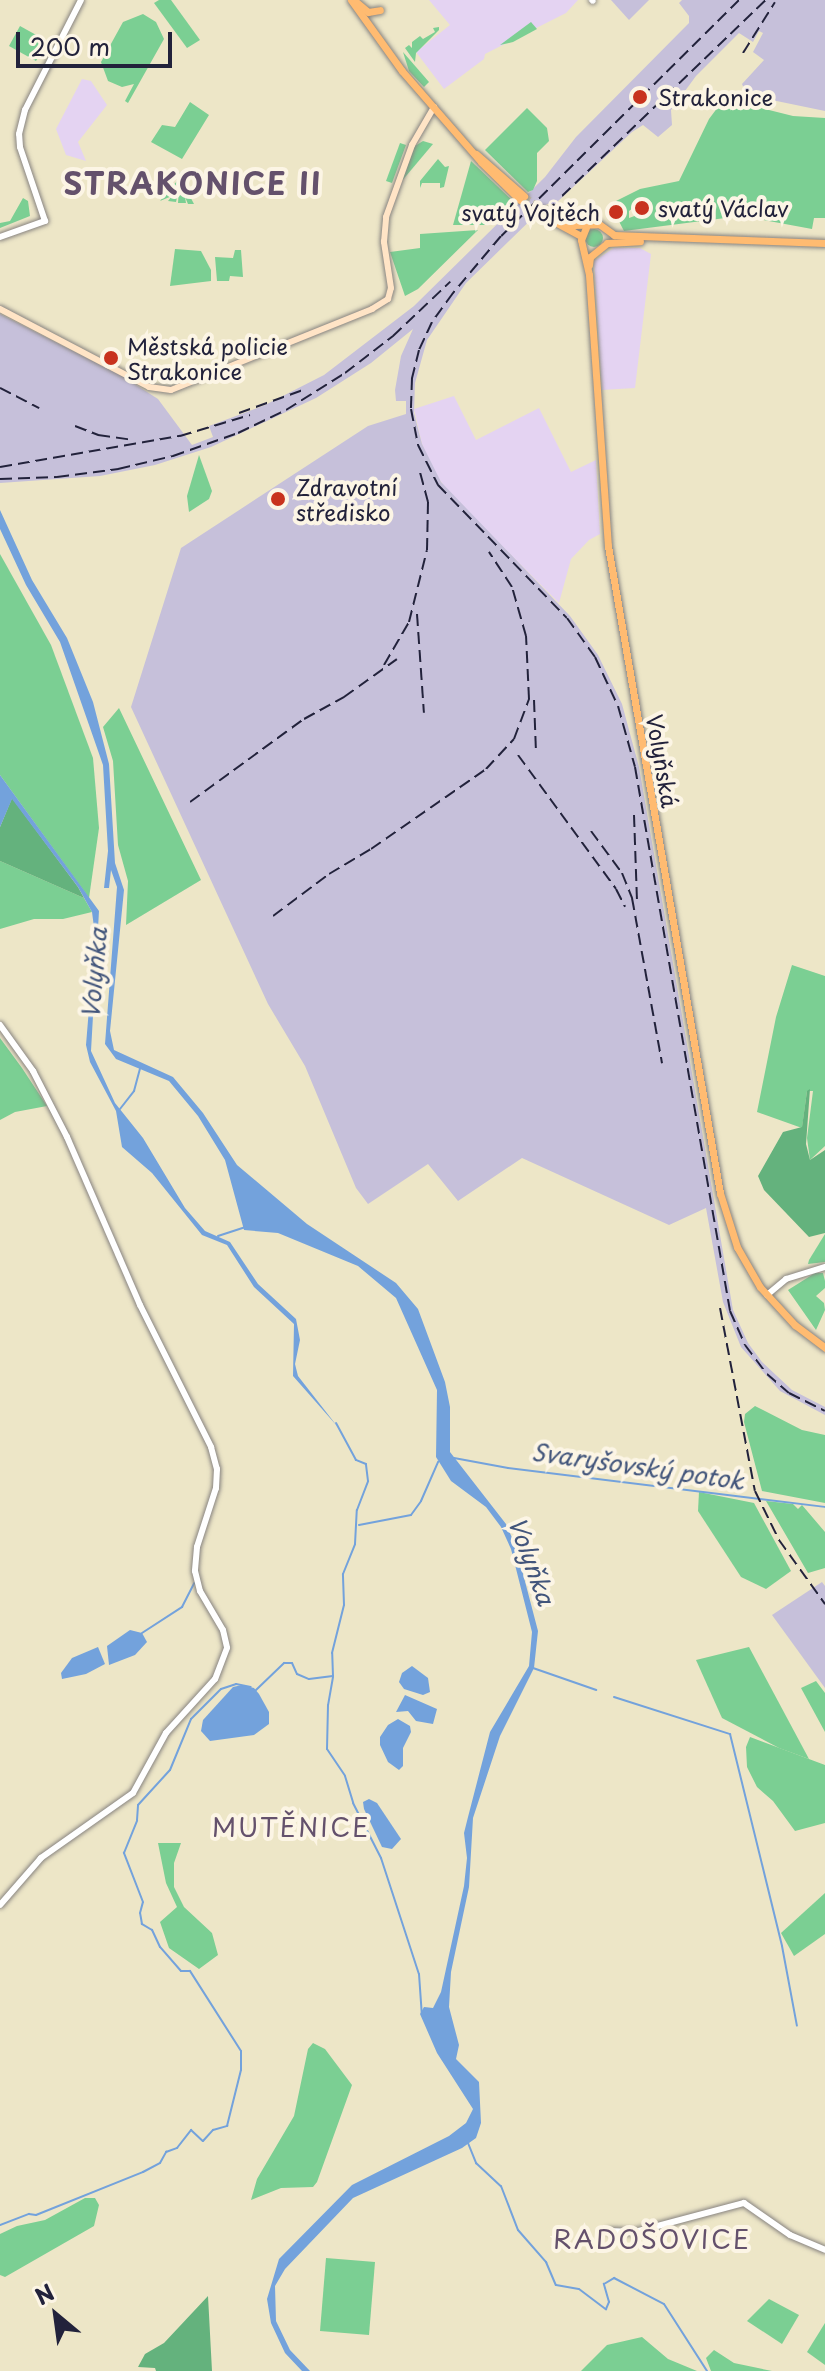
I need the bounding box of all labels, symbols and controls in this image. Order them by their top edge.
scale bar [20,16,176,66]
text: 200 m [30,28,110,64]
place label: Strakonice [658,84,773,110]
marker: Strakonice [629,86,651,108]
district label: STRAKONICE II [65,165,321,201]
place label: svatý Václav [658,195,790,221]
place label: svatý Vojtěch [460,199,600,225]
marker: svatý Václav [633,199,651,217]
marker: svatý Vojtěch [607,203,625,221]
place label: Městská policie Strakonice [127,332,290,384]
marker: Městská policie Strakonice [102,349,120,367]
place label: Zdravotní středisko [296,473,397,524]
marker: Zdravotní středisko [267,488,289,510]
street label: Volyňská [642,712,684,810]
water label: Volyňka [76,926,112,1020]
water label: Svaryšovský potok [529,1437,747,1495]
water label: Volyňka [503,1513,561,1609]
district label: MUTĚNICE [211,1811,371,1843]
district label: RADOŠOVICE [553,2223,751,2255]
north arrow [16,2275,96,2355]
text: N [28,2275,60,2312]

